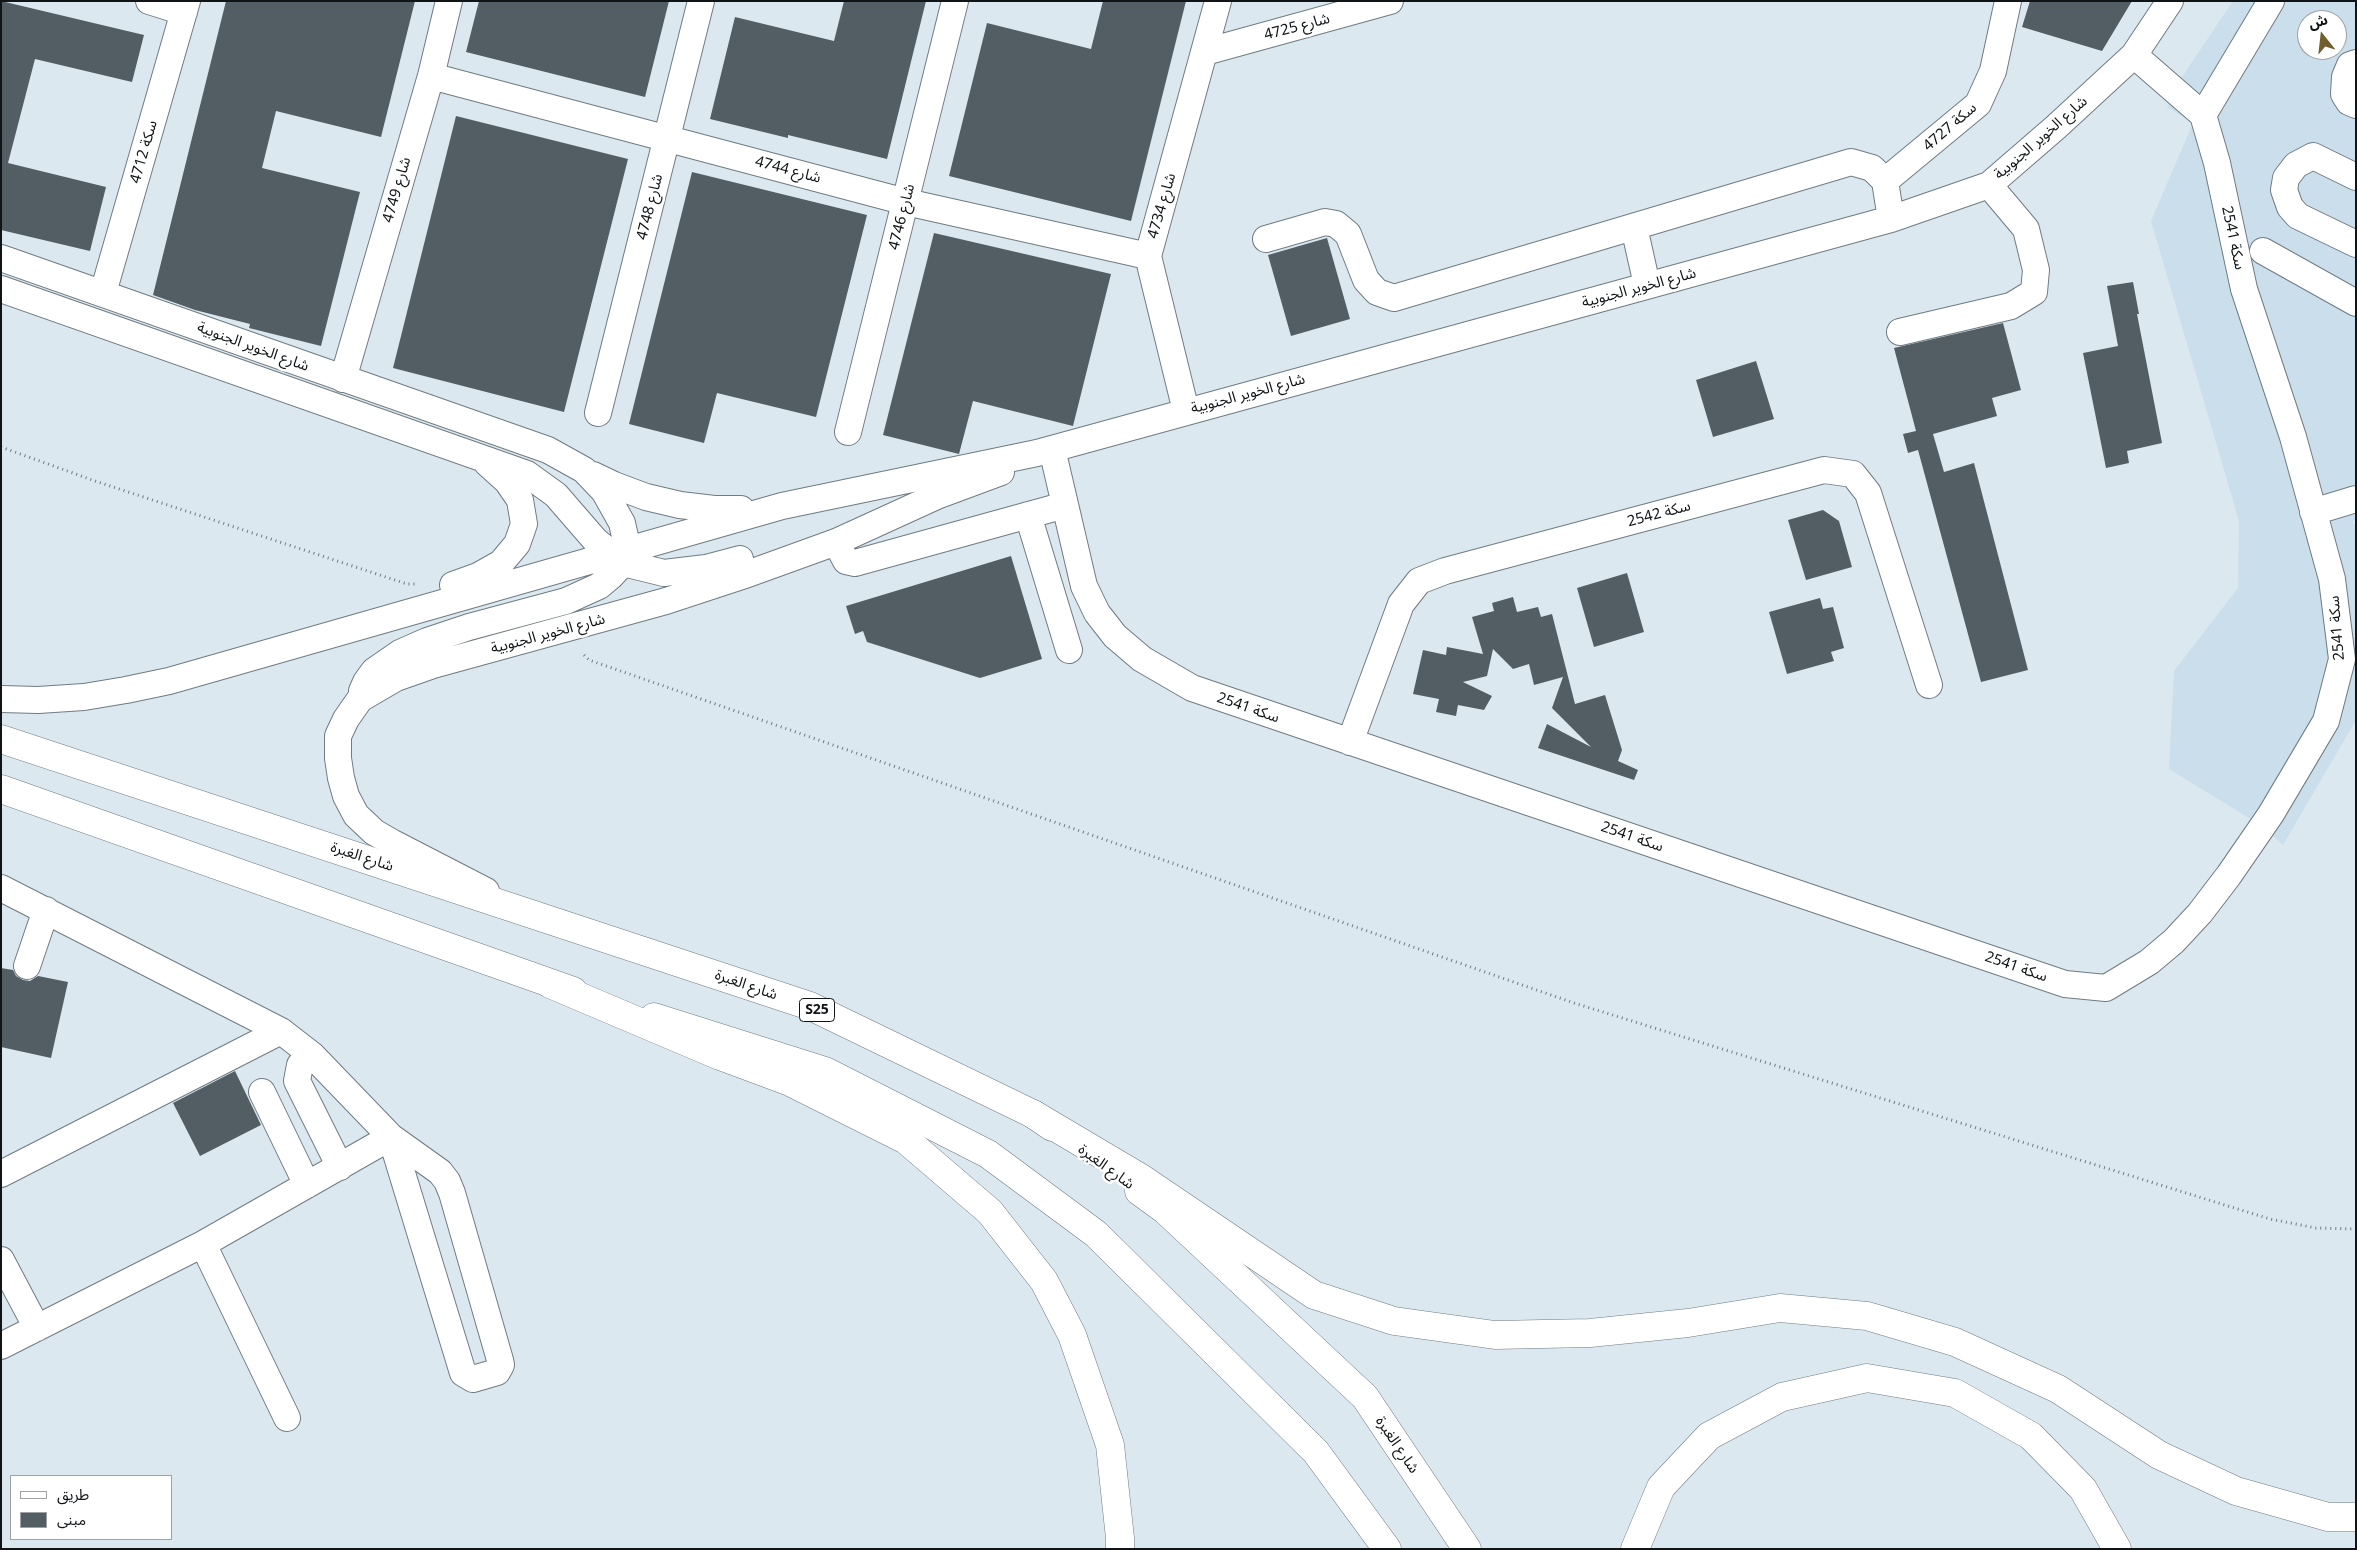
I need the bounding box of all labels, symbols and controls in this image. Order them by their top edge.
text: ش [2306,9,2330,33]
street label: 4725 شارع [1262,10,1332,44]
north arrow [2297,10,2347,60]
street label: شارع الخوير الجنوبية [1991,93,2091,183]
street label: سكة 4727 [1920,99,1980,155]
street label: سكة 4712 [126,118,162,186]
street label: 4744 شارع [753,153,823,187]
street label: 4749 شارع [379,155,415,225]
street label: 4734 شارع [1144,171,1180,241]
street label: 4748 شارع [633,172,667,242]
street label: 4746 شارع [885,182,919,252]
street label: سكة 2541 [2217,204,2249,272]
street label: شارع الخوير الجنوبية [1580,264,1698,312]
street label: شارع الخوير الجنوبية [195,318,311,376]
street label: شارع الخوير الجنوبية [1189,370,1307,418]
street label: سكة 2542 [1625,497,1693,531]
street label: سكة 2541 [2325,595,2349,661]
street label: شارع الخوير الجنوبية [489,610,607,658]
street label: سكة 2541 [1214,689,1282,727]
street label: سكة 2541 [1598,818,1666,856]
street label: شارع الغبرة [328,838,396,876]
street label: سكة 2541 [1982,948,2050,986]
street label: شارع الغبرة [712,966,780,1004]
road number: S25 [800,998,834,1022]
street label: شارع الغبرة [1074,1141,1138,1193]
street label: شارع الغبرة [1371,1413,1423,1477]
legend [10,1475,172,1540]
text: طريق [57,1484,89,1504]
text: مبنى [57,1509,86,1529]

